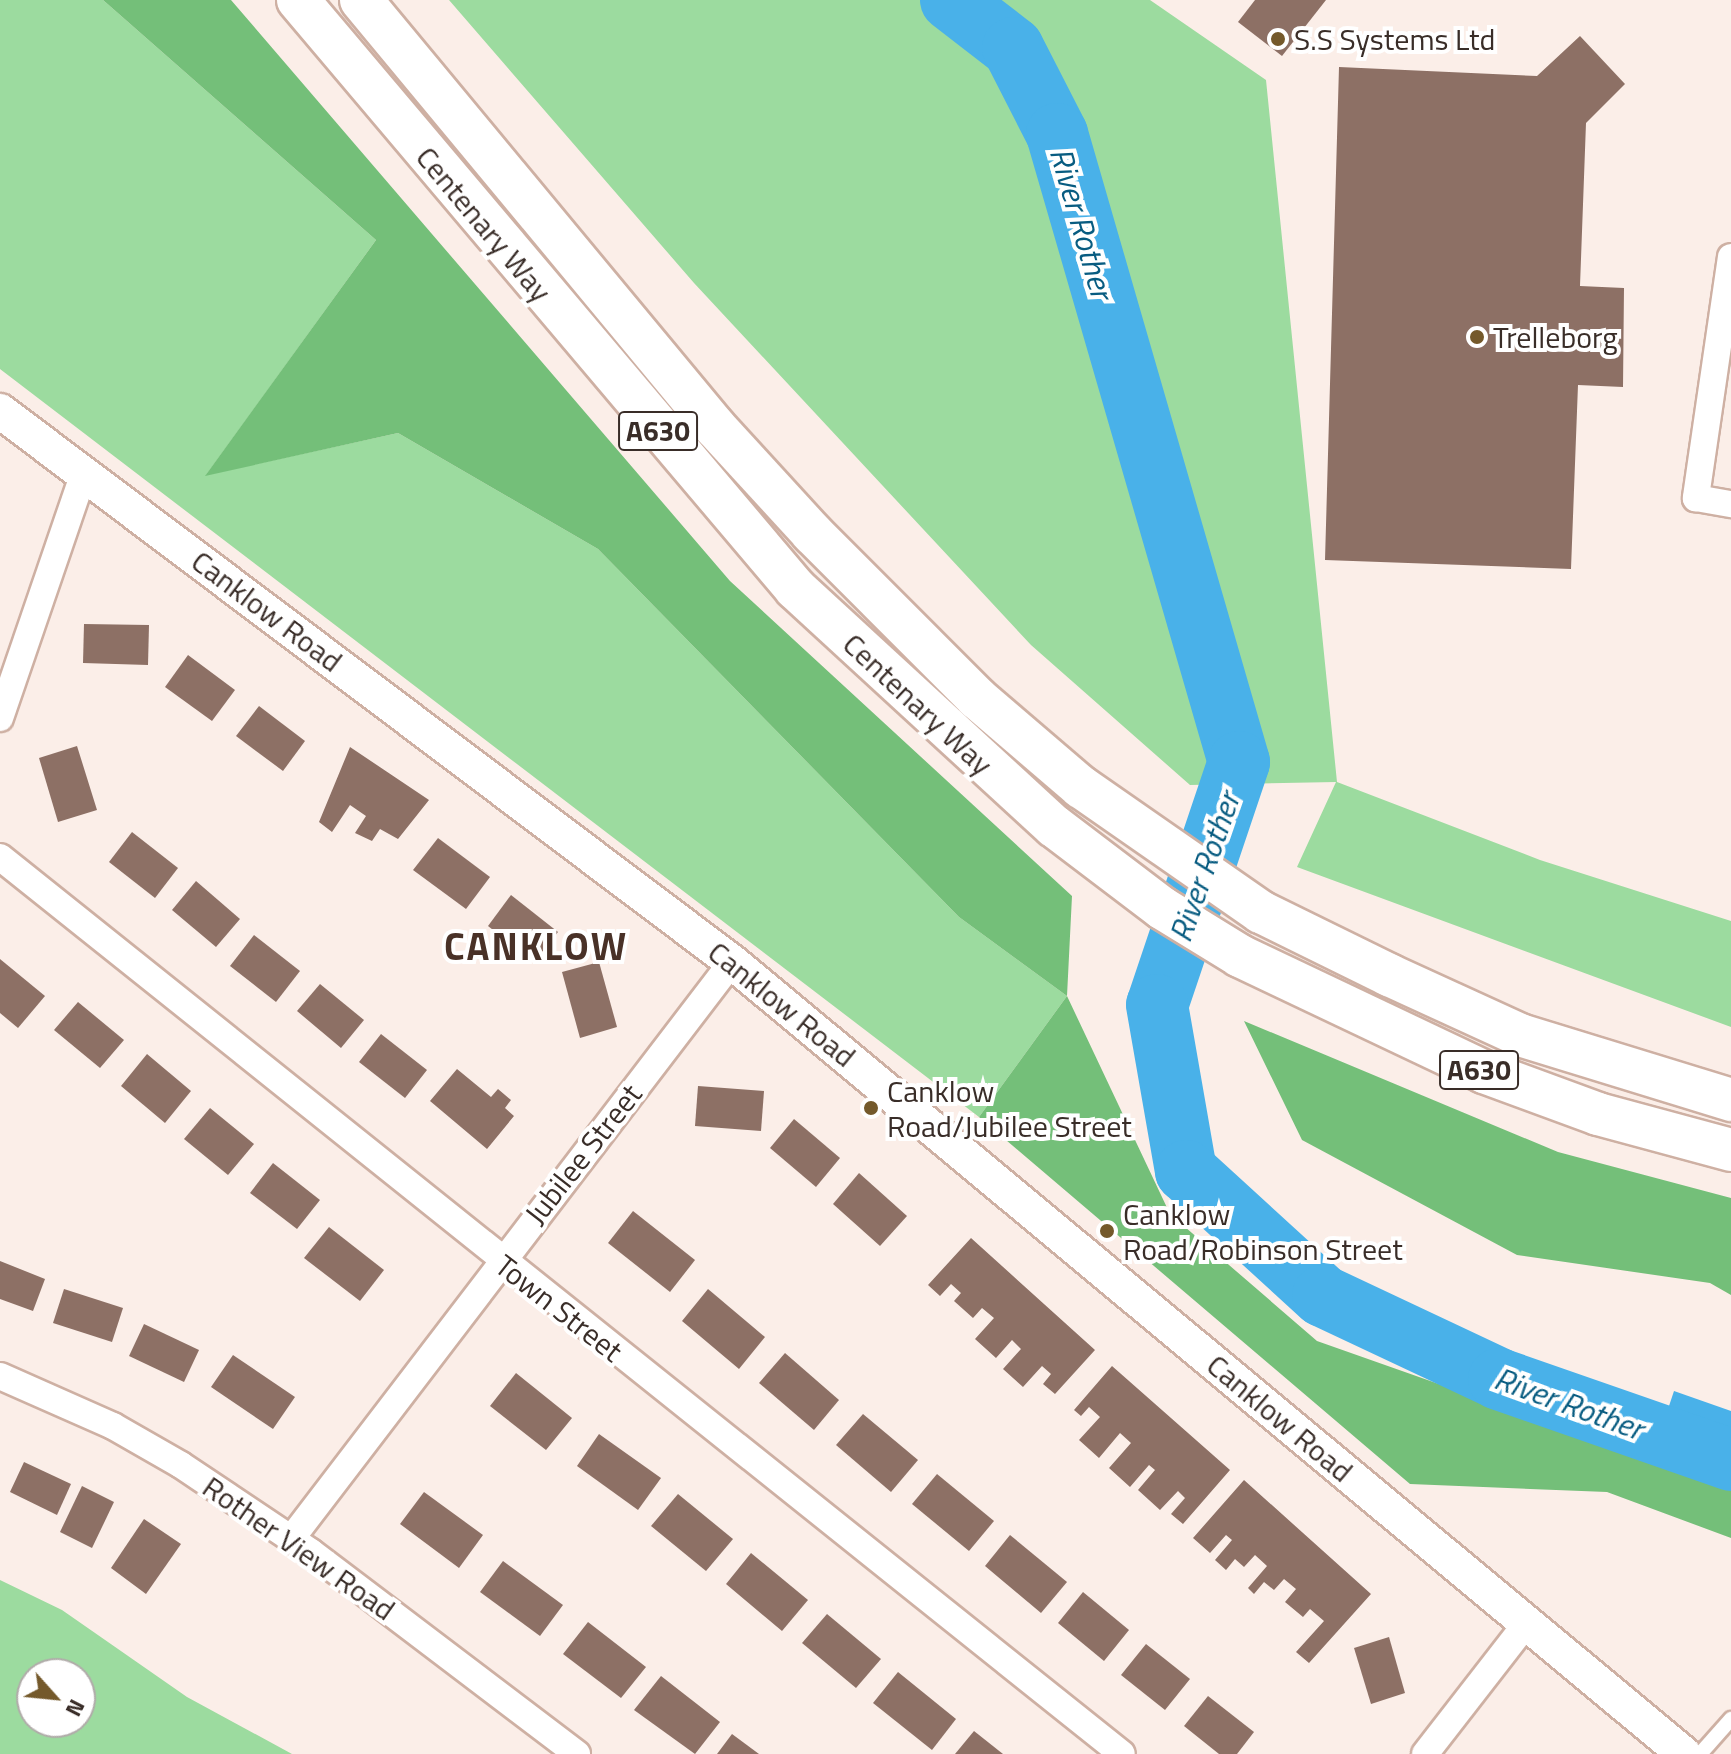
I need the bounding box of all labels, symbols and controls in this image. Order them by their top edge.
place label: S.S Systems Ltd [1294,21,1495,57]
marker: S.S Systems Ltd [1269,30,1287,48]
street label: Centenary Way [409,139,559,309]
water label: River Rother [1042,143,1122,303]
place label: Trelleborg [1493,319,1618,355]
marker: Trelleborg [1468,328,1486,346]
road number: A630 [618,407,698,455]
street label: Canklow Road [185,543,349,679]
street label: Centenary Way [836,626,1000,782]
water label: River Rother [1161,787,1247,947]
district label: CANKLOW [444,924,628,970]
street label: Canklow Road [701,934,863,1074]
road number: A630 [1439,1046,1519,1094]
place label: Canklow Road/Jubilee Street [887,1073,1132,1144]
street label: Jubilee Street [517,1077,649,1231]
marker: Canklow Road/Jubilee Street [862,1099,880,1117]
place label: Canklow Road/Robinson Street [1123,1196,1403,1266]
marker: Canklow Road/Robinson Street [1098,1222,1116,1240]
street label: Town Street [488,1247,630,1369]
street label: Canklow Road [1200,1347,1360,1489]
water label: River Rother [1489,1358,1649,1448]
street label: Rother View Road [196,1468,402,1628]
north arrow [16,1658,96,1738]
text: N [57,1693,94,1722]

